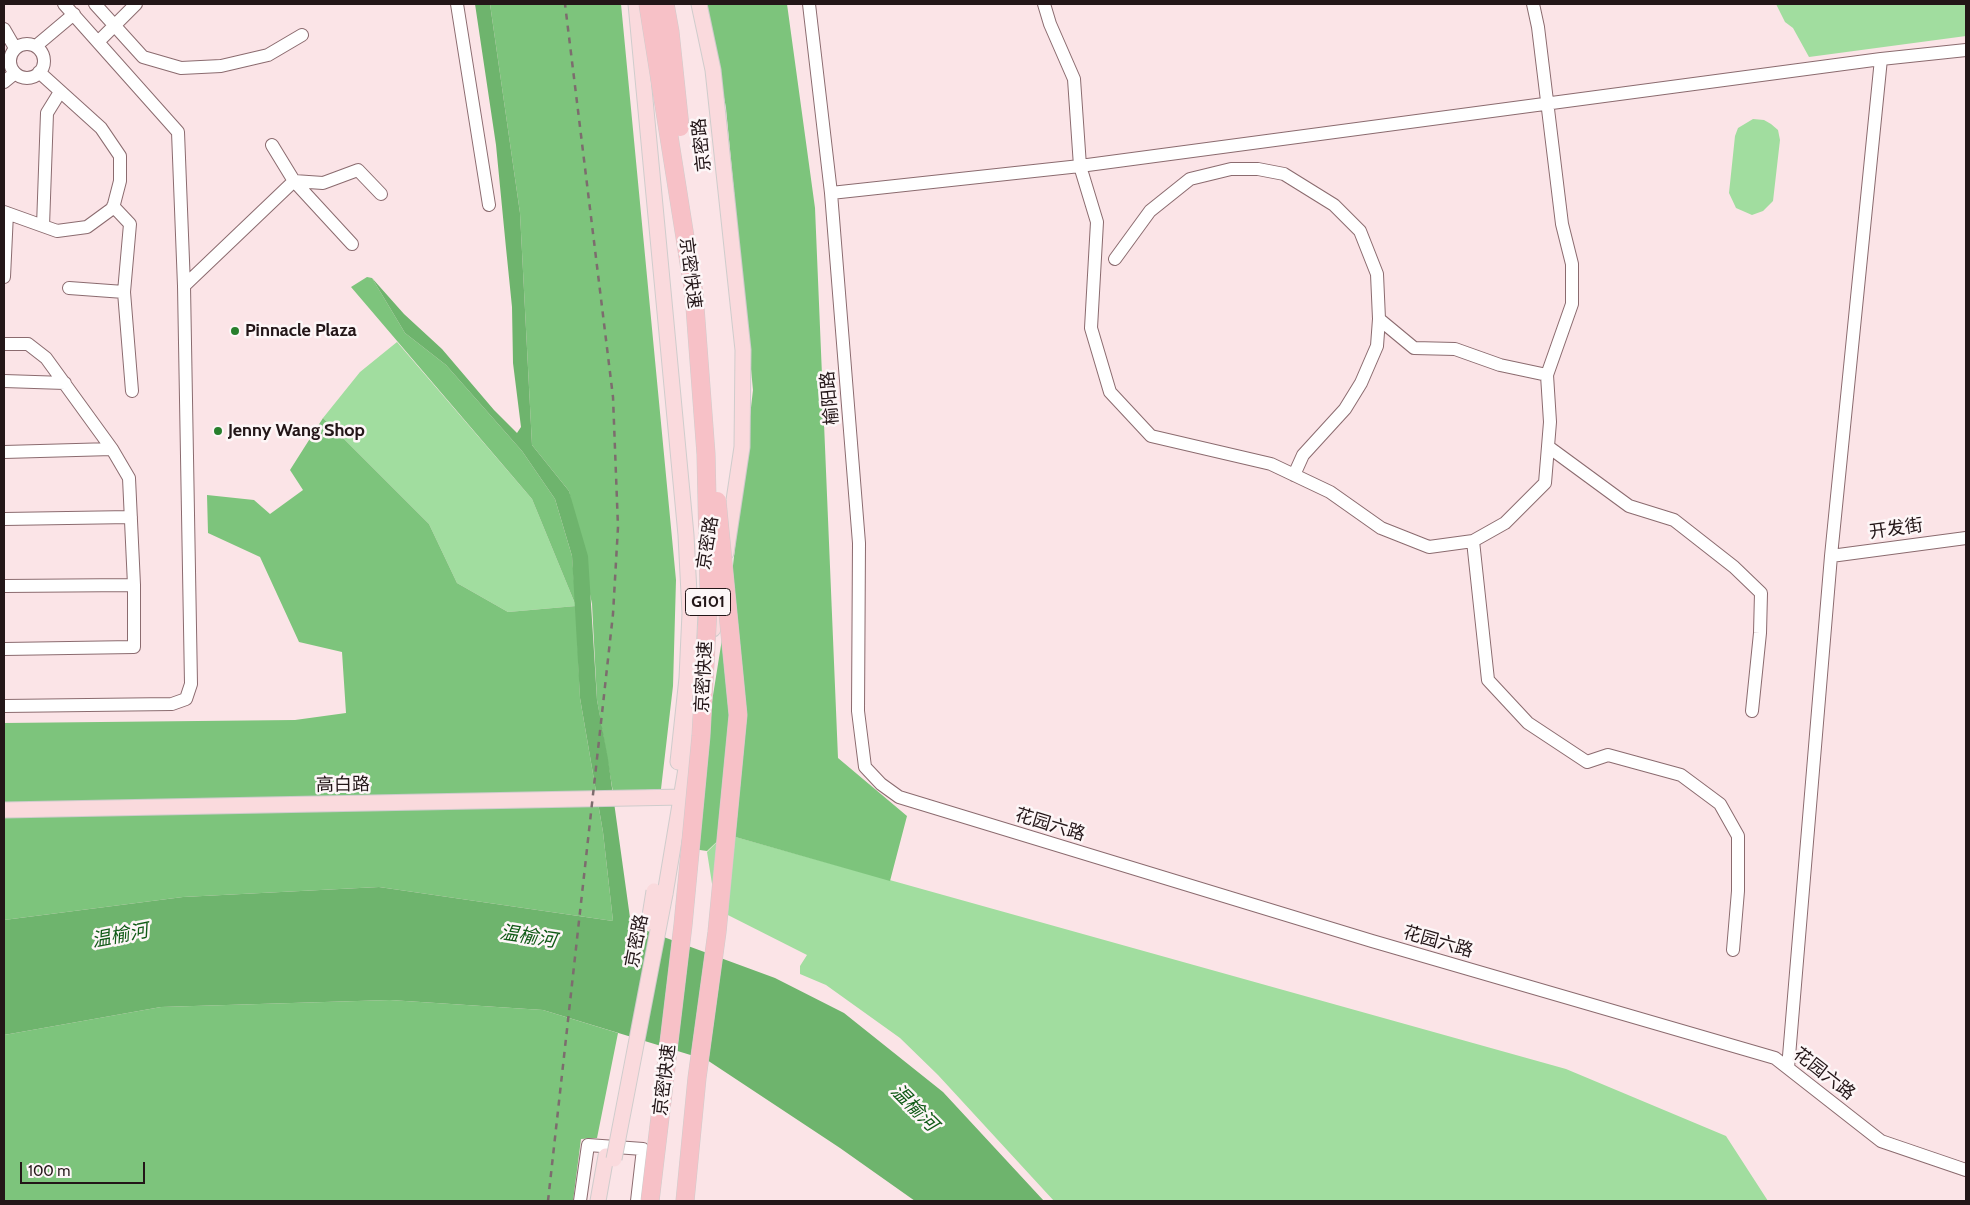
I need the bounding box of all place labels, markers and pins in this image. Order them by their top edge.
place label: Pinnacle Plaza [245,320,357,342]
marker: Pinnacle Plaza [229,325,241,337]
place label: Jenny Wang Shop [228,420,365,442]
marker: Jenny Wang Shop [212,425,224,437]

